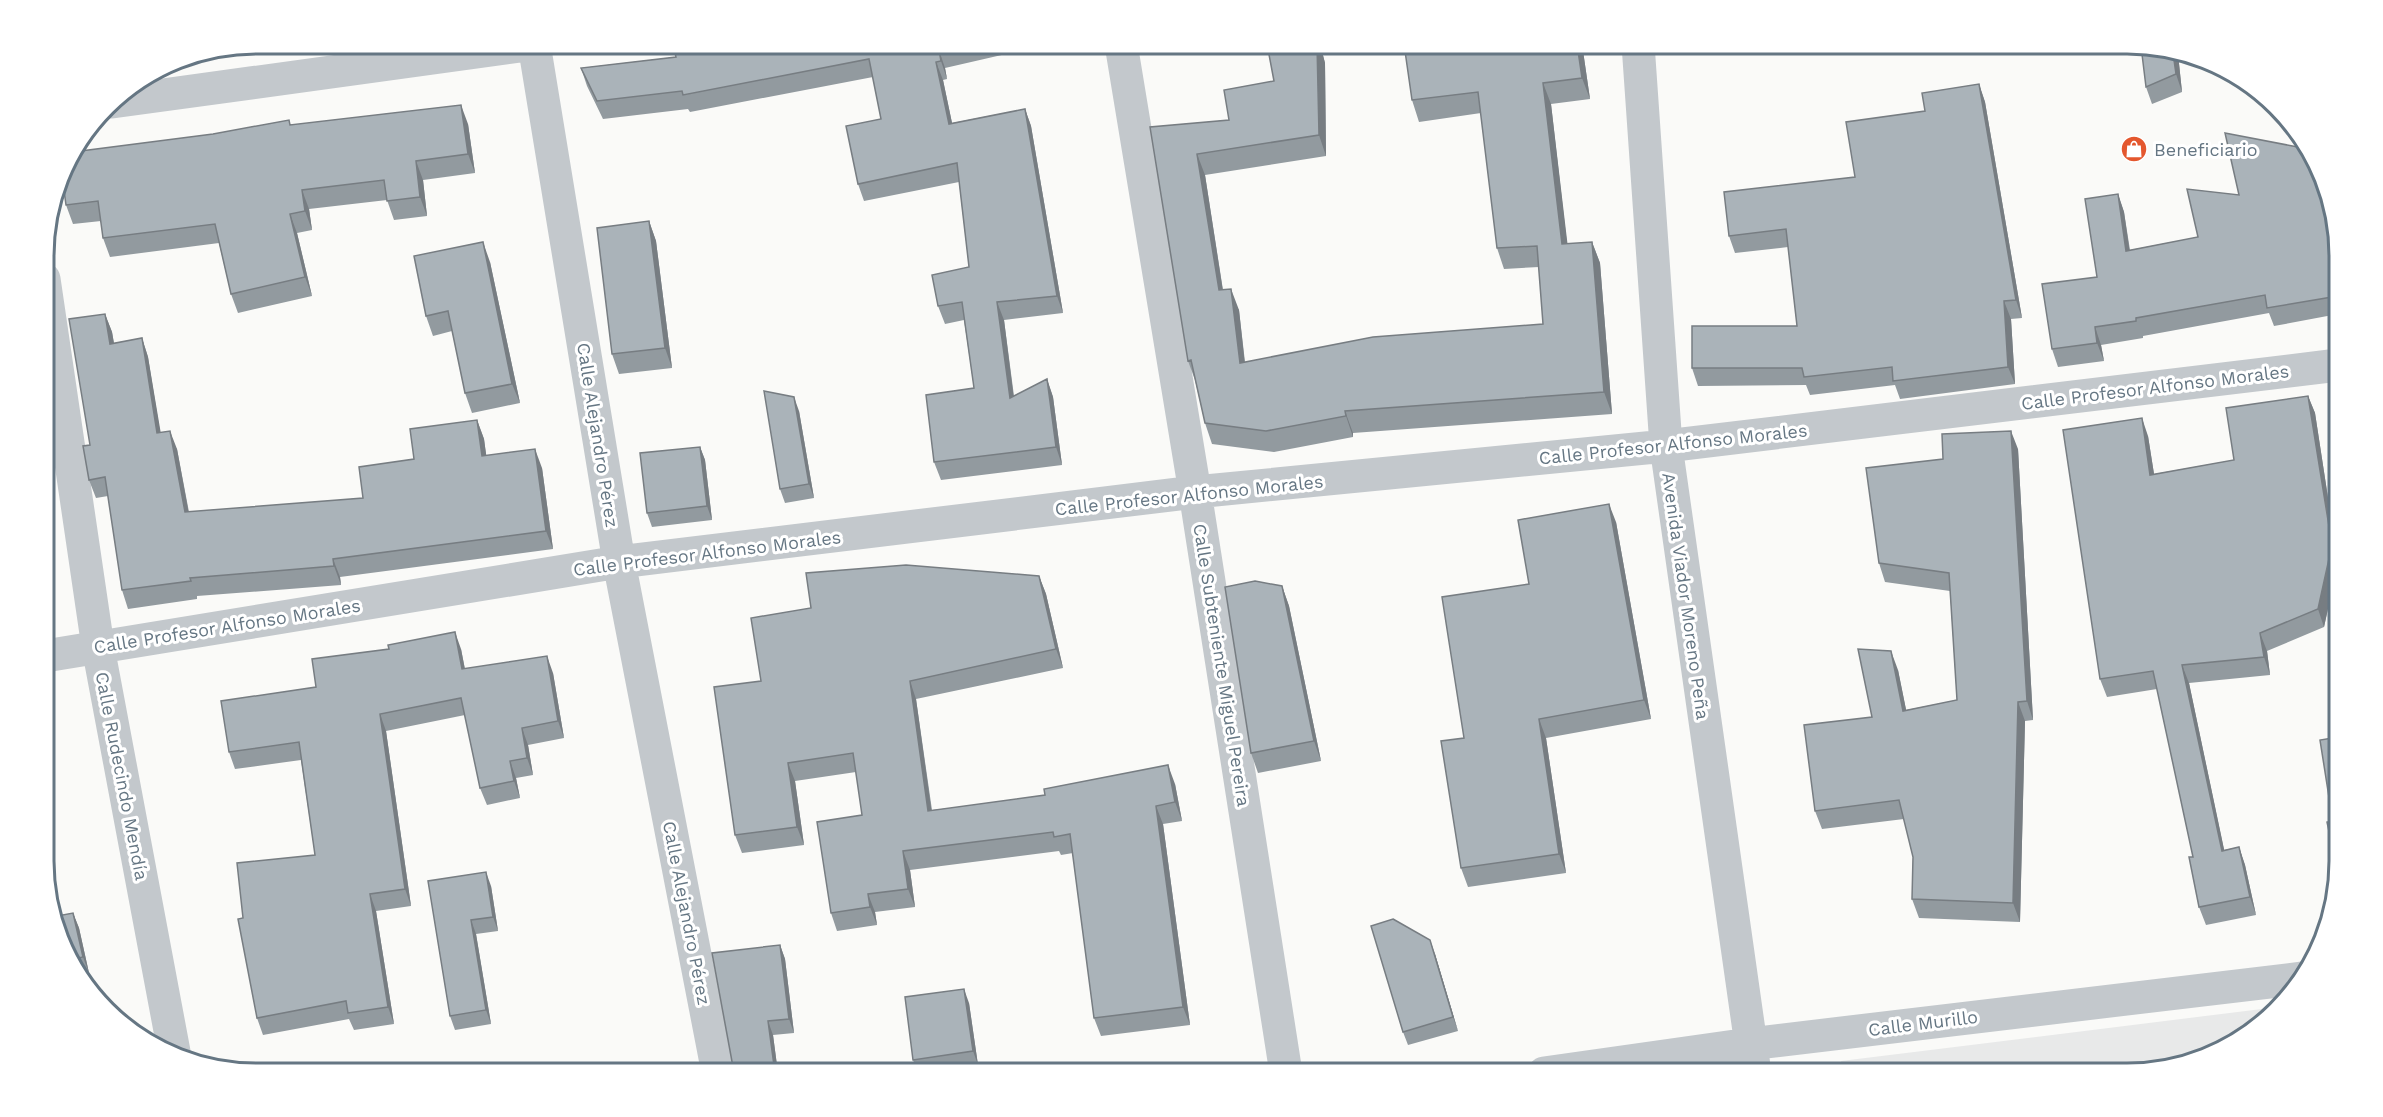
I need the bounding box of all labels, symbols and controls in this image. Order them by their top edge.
shop icon: Beneficiario [2119,134,2149,164]
place label: Beneficiario [2154,139,2257,160]
street label: Calle Alejandro Pérez [573,341,623,529]
street label: Calle Profesor Alfonso Morales [2020,360,2290,414]
street label: Calle Profesor Alfonso Morales [1538,419,1808,469]
street label: Calle Profesor Alfonso Morales [1054,470,1324,520]
street label: Avenida Viador Moreno Peña [1658,471,1714,721]
street label: Calle Subteniente Miguel Pereira [1189,522,1255,808]
street label: Calle Profesor Alfonso Morales [572,526,842,580]
street label: Calle Profesor Alfonso Morales [92,595,362,657]
street label: Calle Rudecindo Mendía [91,670,153,882]
street label: Calle Alejandro Pérez [659,819,715,1007]
street label: Calle Murillo [1867,1006,1979,1040]

